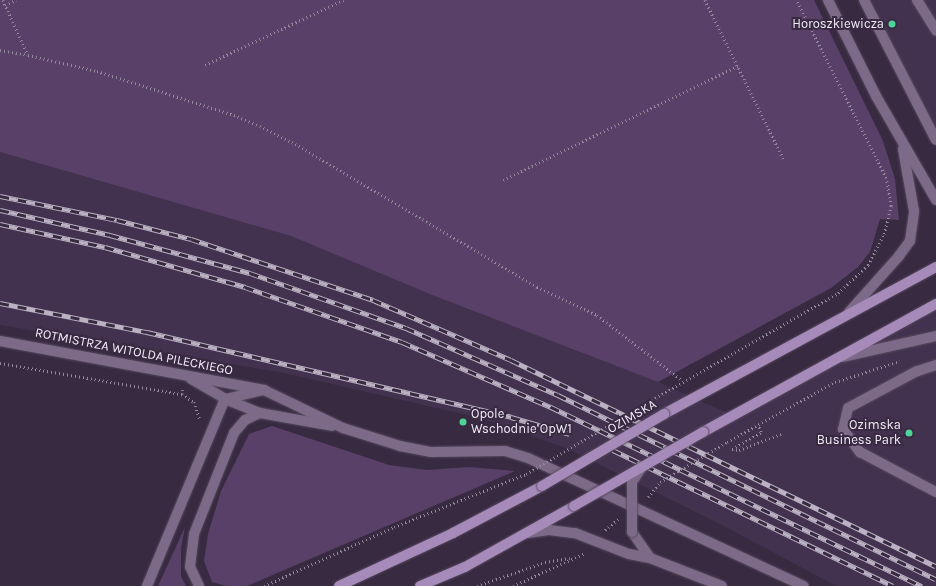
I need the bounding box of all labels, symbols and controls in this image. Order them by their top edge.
place label: Horoszkiewicza [792,16,884,32]
marker: Horoszkiewicza [887,19,897,29]
street label: ROTMISTRZA WITOLDA PILECKIEGO [34,325,234,379]
street label: OZIMSKA [605,397,659,437]
place label: Opole Wschodnie OpW1 [471,407,572,438]
marker: Opole Wschodnie OpW1 [458,417,468,427]
place label: Ozimska Business Park [817,418,901,449]
marker: Ozimska Business Park [904,428,914,438]

